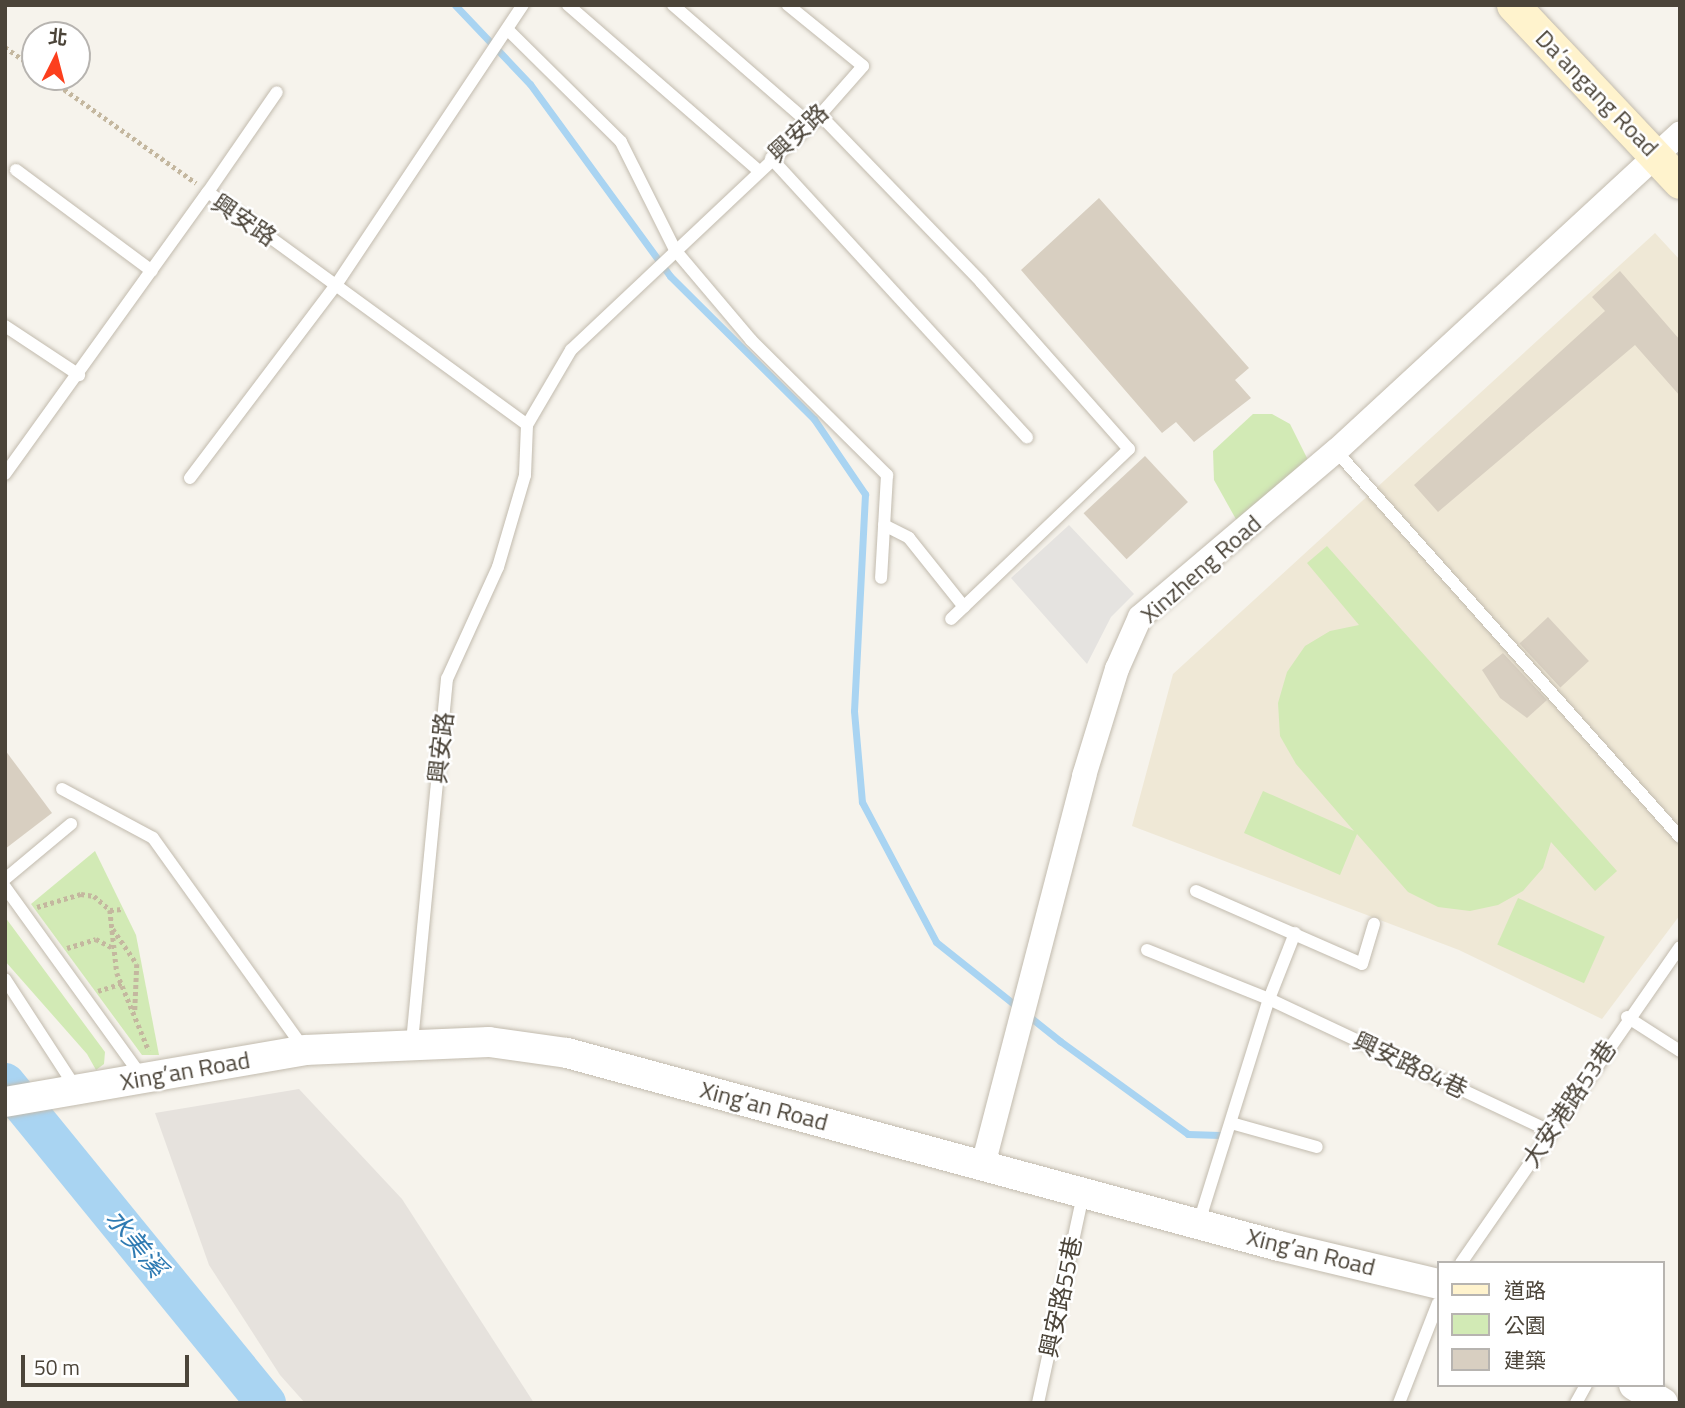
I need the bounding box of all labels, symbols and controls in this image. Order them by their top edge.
north arrow [21,21,91,91]
text: 北 [47,21,69,52]
street label: Da’angang Road [1530,24,1664,162]
street label: 興安路 [762,98,834,168]
street label: 興安路 [206,188,282,252]
street label: Xinzheng Road [1135,509,1267,629]
street label: 興安路 [423,711,459,785]
street label: 興安路84巷 [1348,1026,1472,1104]
street label: 大安港路53巷 [1516,1035,1622,1173]
street label: Xing’an Road [118,1045,252,1097]
street label: Xing’an Road [697,1075,831,1137]
water label: 水美溪 [99,1203,173,1283]
street label: Xing’an Road [1244,1222,1378,1282]
street label: 興安路55巷 [1034,1234,1088,1360]
legend [1436,1261,1664,1387]
text: 道路 [1504,1274,1546,1306]
text: 公園 [1504,1309,1546,1341]
scale bar [24,1342,192,1386]
text: 建築 [1504,1344,1546,1376]
text: 50 m [34,1351,80,1383]

